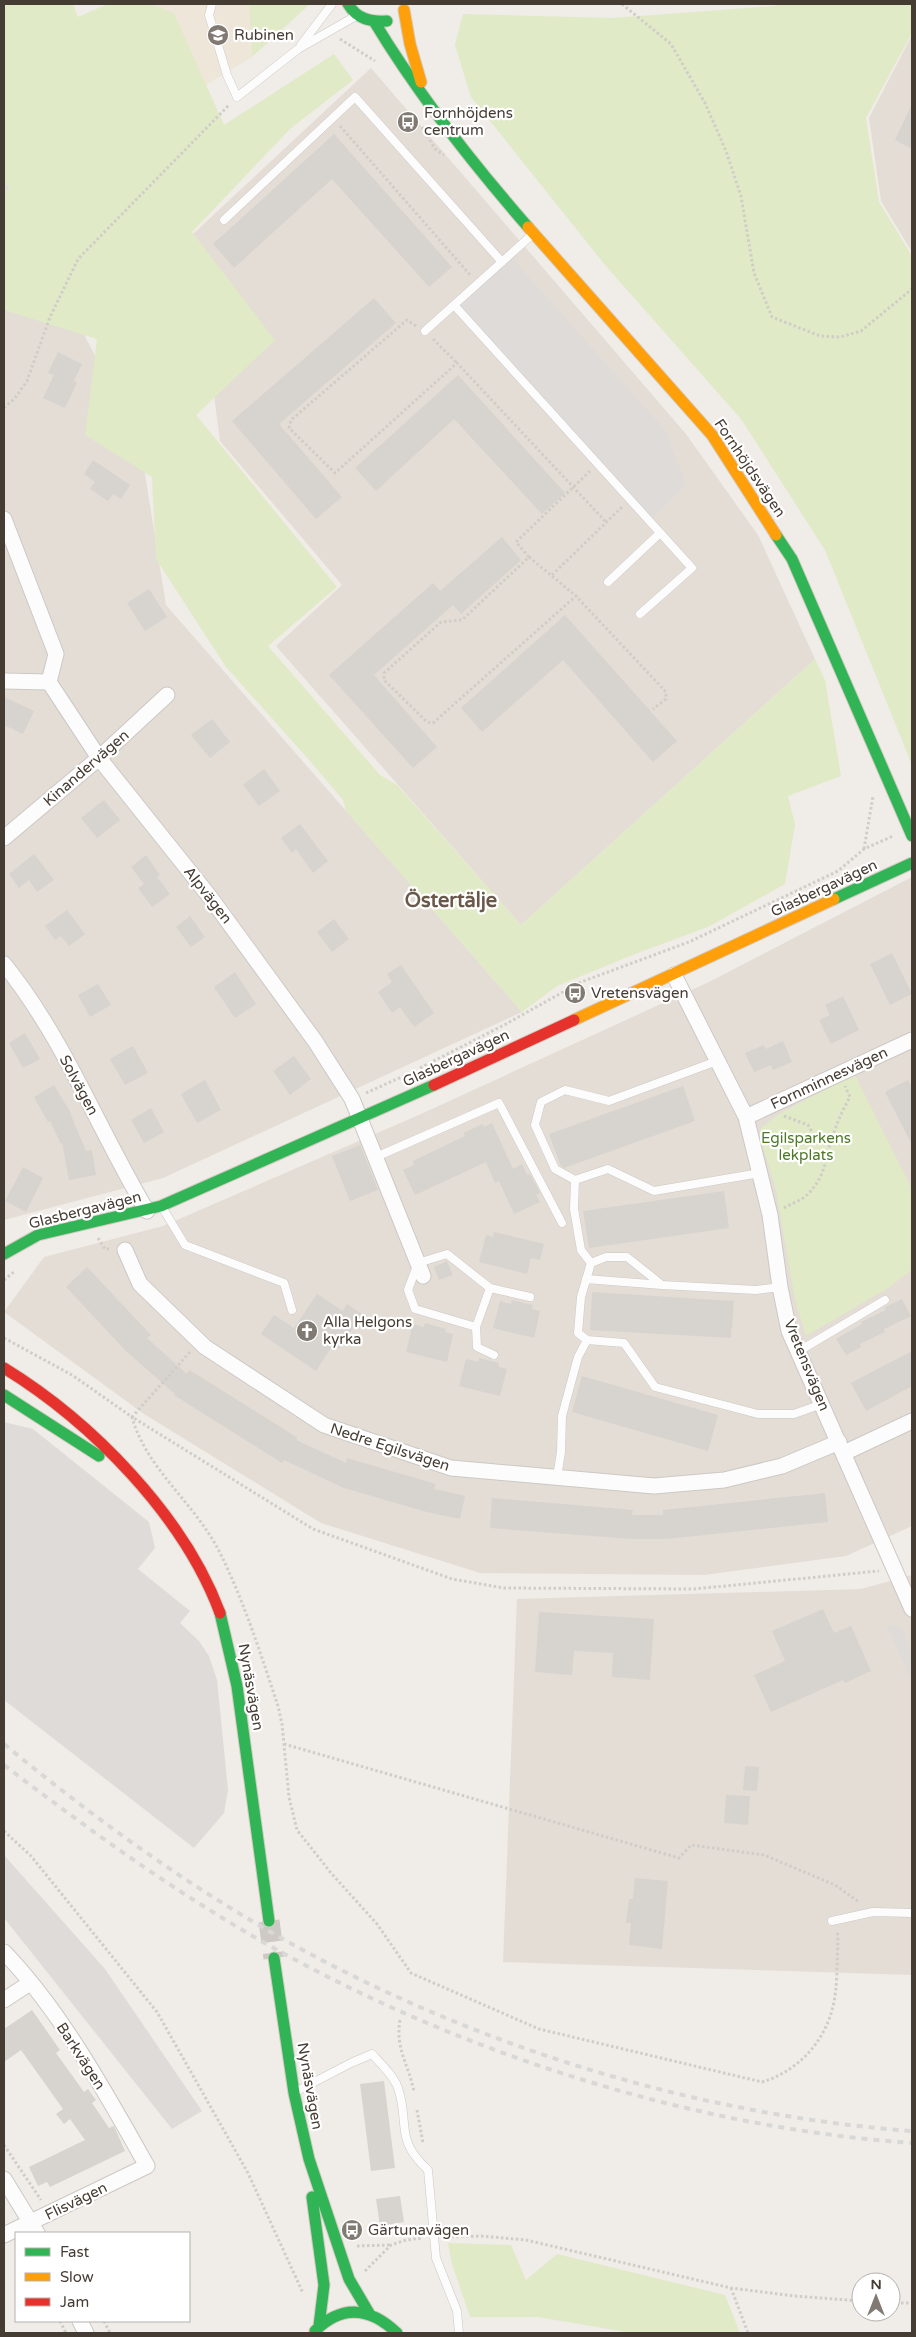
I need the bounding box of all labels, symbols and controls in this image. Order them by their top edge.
school or university icon: Rubinen [206,23,230,47]
place label: Rubinen [234,26,294,44]
place label: Fornhöjdens centrum [424,104,513,139]
bus stop icon: Fornhöjdens centrum [396,110,420,134]
street label: Fornhöjdsvägen [711,415,789,521]
street label: Kinandervägen [40,726,132,810]
street label: Glasbergavägen [768,855,880,921]
street label: Alpvägen [180,863,236,927]
district label: Östertälje [405,888,497,913]
bus stop icon: Vretensvägen [563,981,587,1005]
place label: Vretensvägen [591,984,689,1002]
street label: Glasbergavägen [400,1025,512,1091]
street label: Fornminnesvägen [768,1043,890,1113]
street label: Solvägen [56,1052,102,1118]
park label: Egilsparkens lekplats [761,1129,851,1164]
street label: Glasbergavägen [27,1187,143,1233]
place label: Alla Helgons kyrka [323,1313,412,1348]
street label: Vretensvägen [780,1316,834,1414]
church icon: Alla Helgons kyrka [295,1319,319,1343]
street label: Nedre Egilsvägen [328,1419,452,1475]
street label: Nynäsvägen [234,1642,268,1732]
street label: Barkvägen [53,2019,109,2093]
street label: Nynäsvägen [293,2041,327,2131]
street label: Flisvägen [42,2178,110,2224]
bus stop icon: Gärtunavägen [340,2218,364,2242]
place label: Gärtunavägen [368,2221,469,2239]
legend [15,2232,190,2322]
text: Fast [60,2243,90,2261]
text: Slow [60,2268,94,2286]
north arrow [851,2272,901,2322]
text: N [870,2276,882,2293]
text: Jam [60,2293,89,2311]

